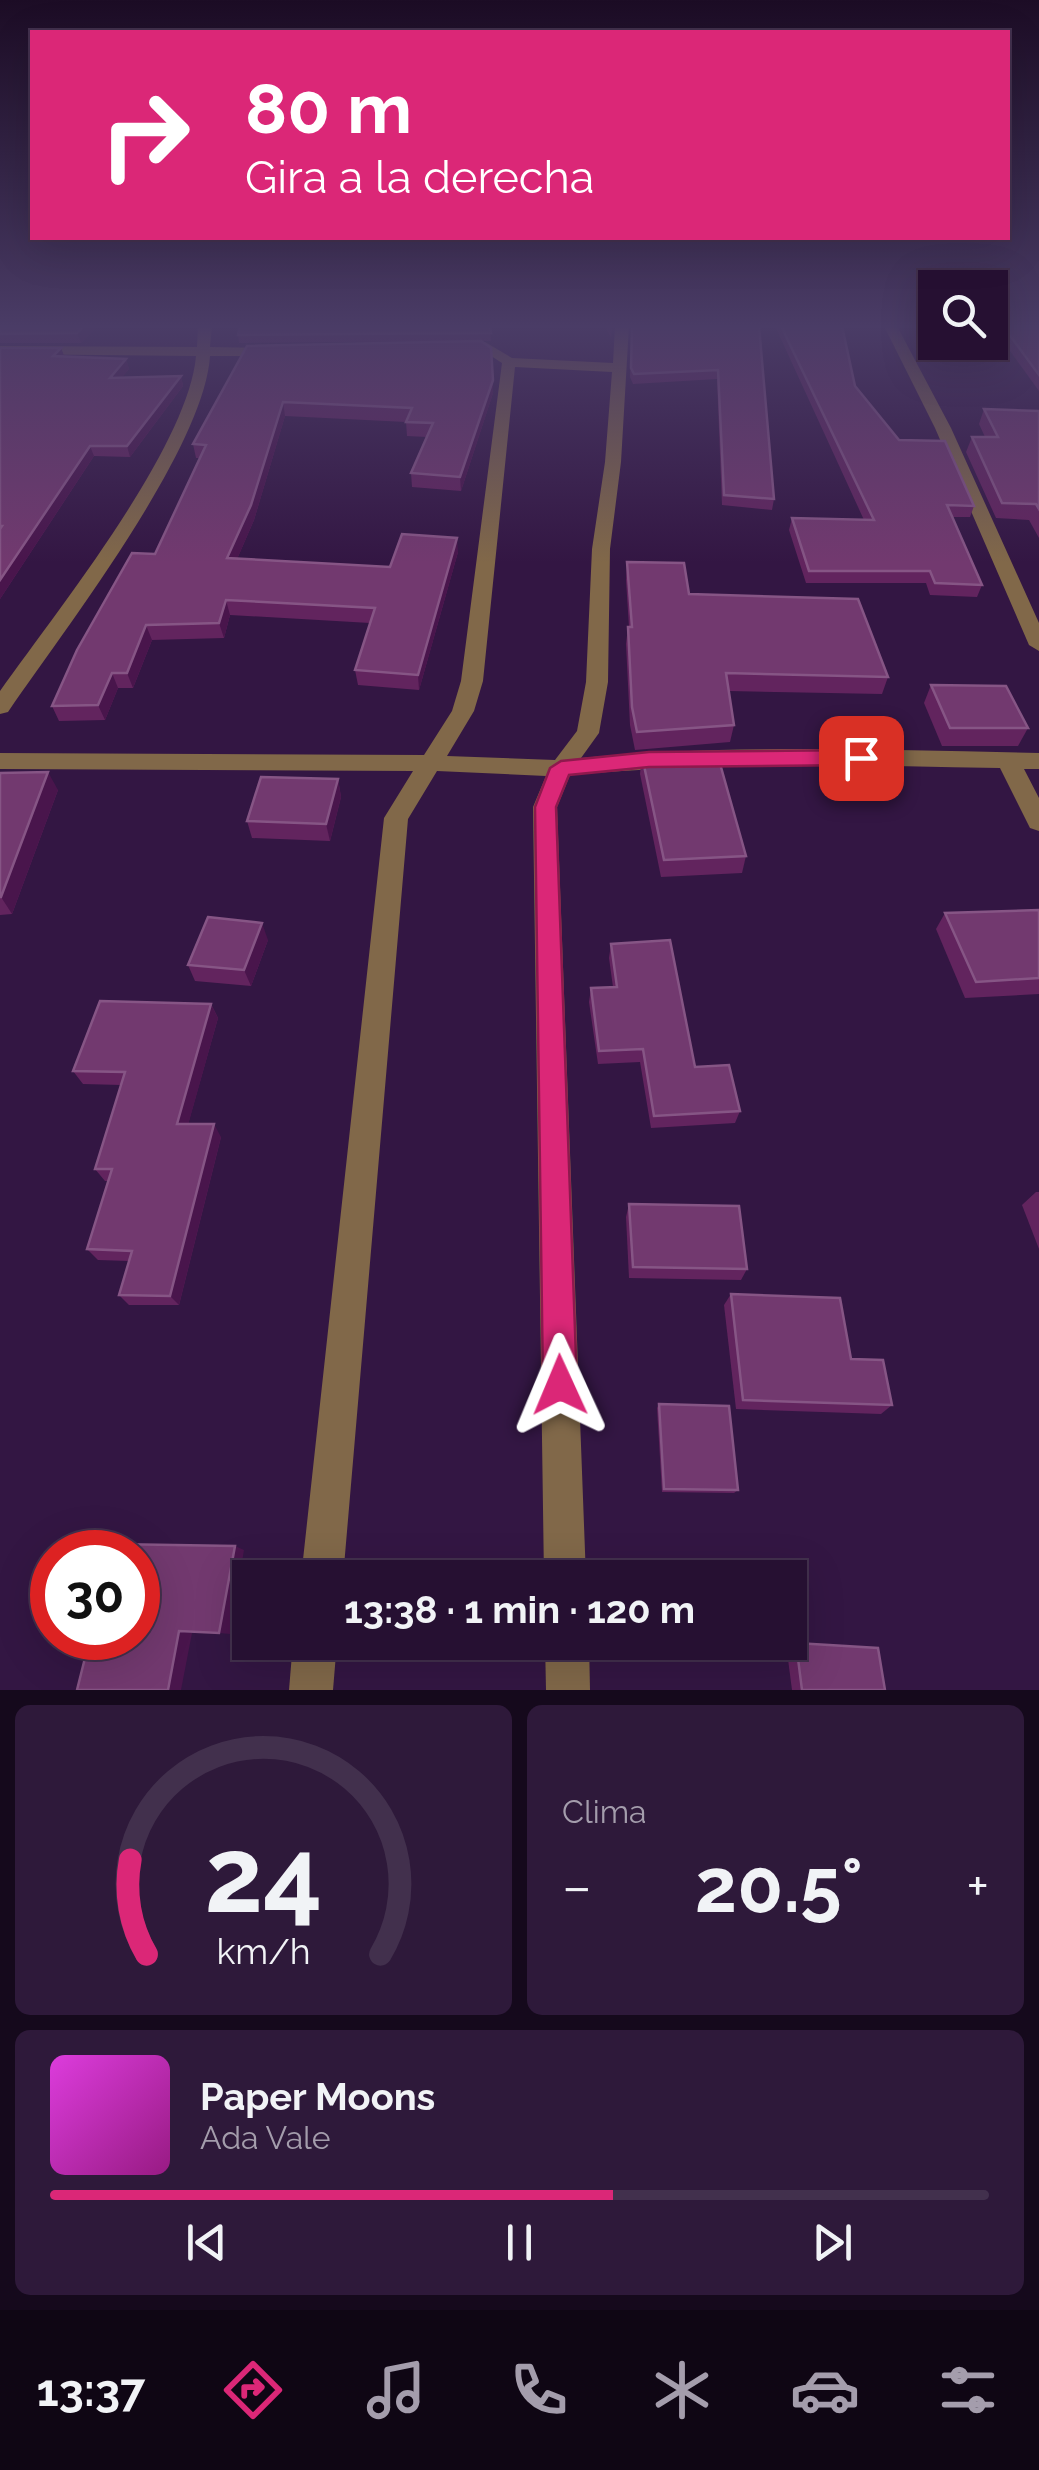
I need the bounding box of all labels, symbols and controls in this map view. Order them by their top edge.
text: 80 m [245,67,412,149]
icon: right [80,70,210,200]
text: Gira a la derecha [245,151,594,204]
map controls [918,270,1008,360]
button: search [918,270,1008,360]
pin [819,716,904,801]
icon: arrive [834,731,889,786]
position arrow [508,1333,612,1437]
speed limit sign: 30 [30,1530,160,1660]
text: 13:38 · 1 min · 120 m [344,1587,695,1632]
text: Clima [562,1793,646,1830]
text: 24 [204,1814,323,1936]
text: 20.5° [695,1841,863,1930]
text: − [562,1854,592,1919]
text: + [966,1854,989,1919]
text: km/h [216,1930,311,1972]
text: Paper Moons [200,2074,435,2119]
text: Ada Vale [200,2119,331,2156]
icon: previous [179,2215,234,2270]
icon: pause [492,2215,547,2270]
icon: next [805,2215,860,2270]
icon: directions [218,2355,288,2425]
icon: music [361,2355,431,2425]
icon: phone [504,2355,574,2425]
icon: climate [647,2355,717,2425]
icon: car [790,2355,860,2425]
icon: filters [933,2355,1003,2425]
text: 13:37 [36,2364,145,2417]

